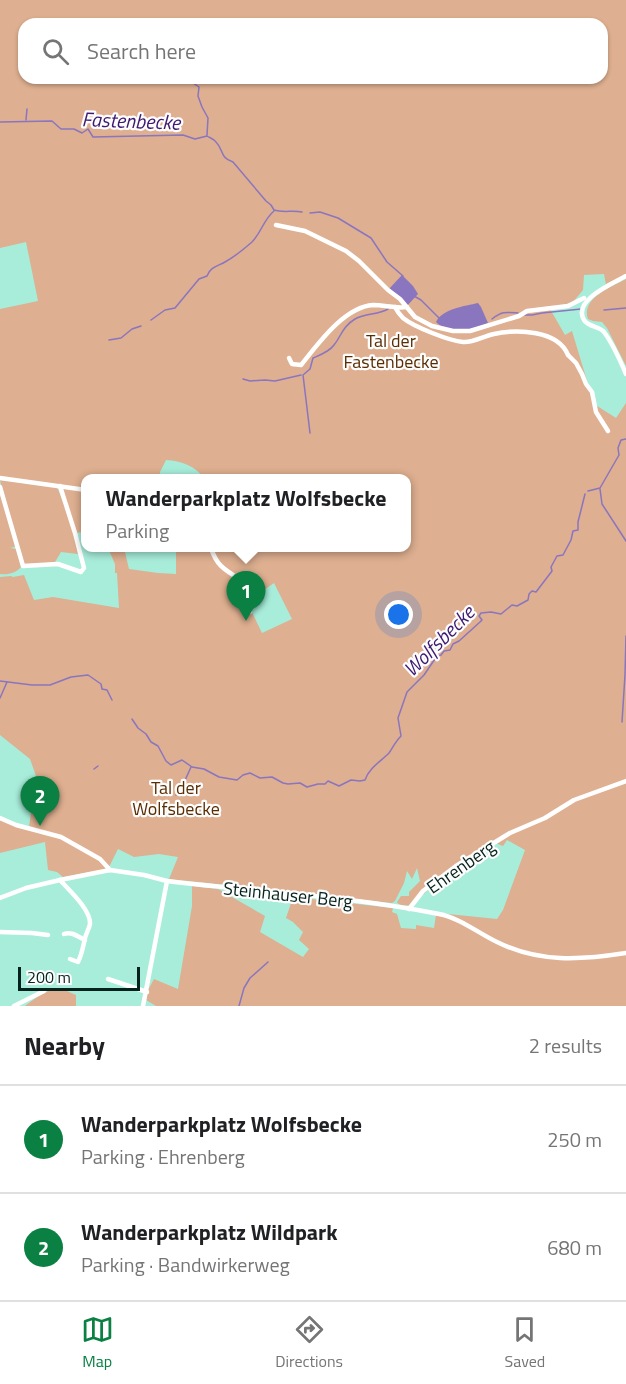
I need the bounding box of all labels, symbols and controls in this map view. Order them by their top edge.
search box [18,18,608,84]
text: Search here [87,34,196,68]
icon: search [39,35,72,68]
water label: Fastenbecke [81,103,183,138]
park label: Tal der Fastenbecke [343,327,439,375]
popup [81,474,411,552]
text: Wanderparkplatz Wolfsbecke [105,481,387,515]
text: Parking [105,515,169,546]
pin: 1 [226,572,266,621]
water label: Wolfsbecke [396,597,483,684]
your location [384,600,413,629]
park label: Tal der Wolfsbecke [132,774,220,822]
pin: 2 [20,776,60,826]
street label: Ehrenberg [421,833,501,900]
street label: Steinhauser Berg [222,874,354,915]
scale bar [18,964,140,992]
text: 200 m [27,965,71,989]
text: Nearby [24,1026,105,1065]
text: 2 results [529,1030,602,1061]
text: Wanderparkplatz Wolfsbecke [81,1107,362,1141]
text: 1 [38,1124,49,1155]
text: 250 m [547,1124,602,1155]
text: Parking · Ehrenberg [81,1141,245,1172]
text: Wanderparkplatz Wildpark [81,1215,338,1249]
text: 2 [38,1232,49,1263]
text: 680 m [547,1232,602,1263]
text: Parking · Bandwirkerweg [81,1249,290,1280]
tab: Map [81,1313,114,1373]
tab: Directions [275,1313,343,1373]
tab: Saved [505,1313,545,1373]

